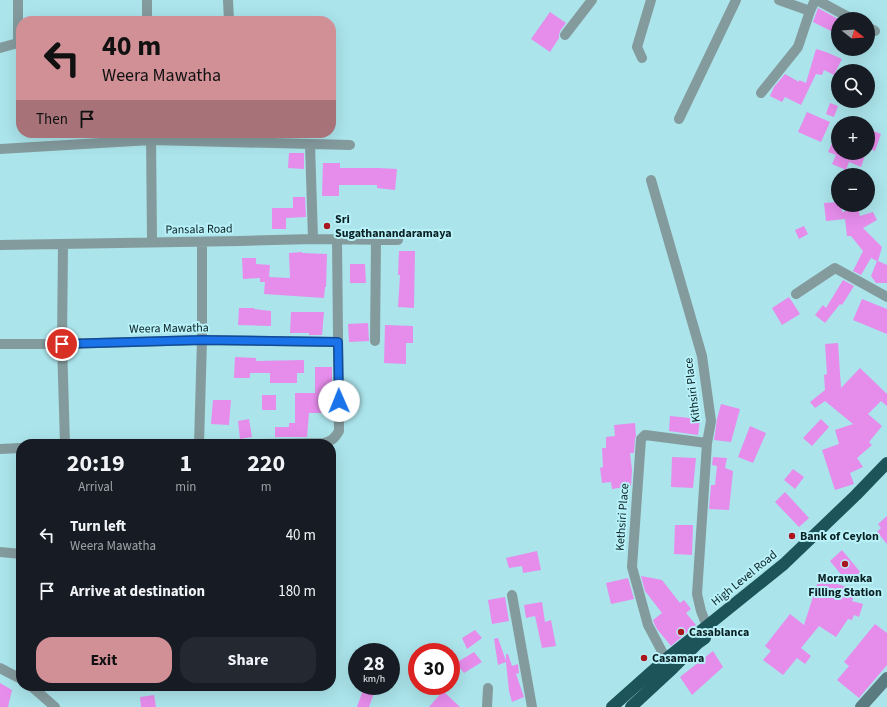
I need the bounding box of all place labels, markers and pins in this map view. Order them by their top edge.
place label: Sri Sugathanandaramaya [335,211,452,242]
marker: Sri Sugathanandaramaya [322,221,332,231]
pin [45,327,79,361]
place label: Bank of Ceylon [800,528,879,545]
marker: Bank of Ceylon [787,531,797,541]
marker: Morawaka Filling Station [840,559,850,569]
place label: Morawaka Filling Station [808,570,882,601]
place label: Casablanca [689,624,749,641]
marker: Casablanca [676,627,686,637]
place label: Casamara [652,650,704,667]
marker: Casamara [639,653,649,663]

